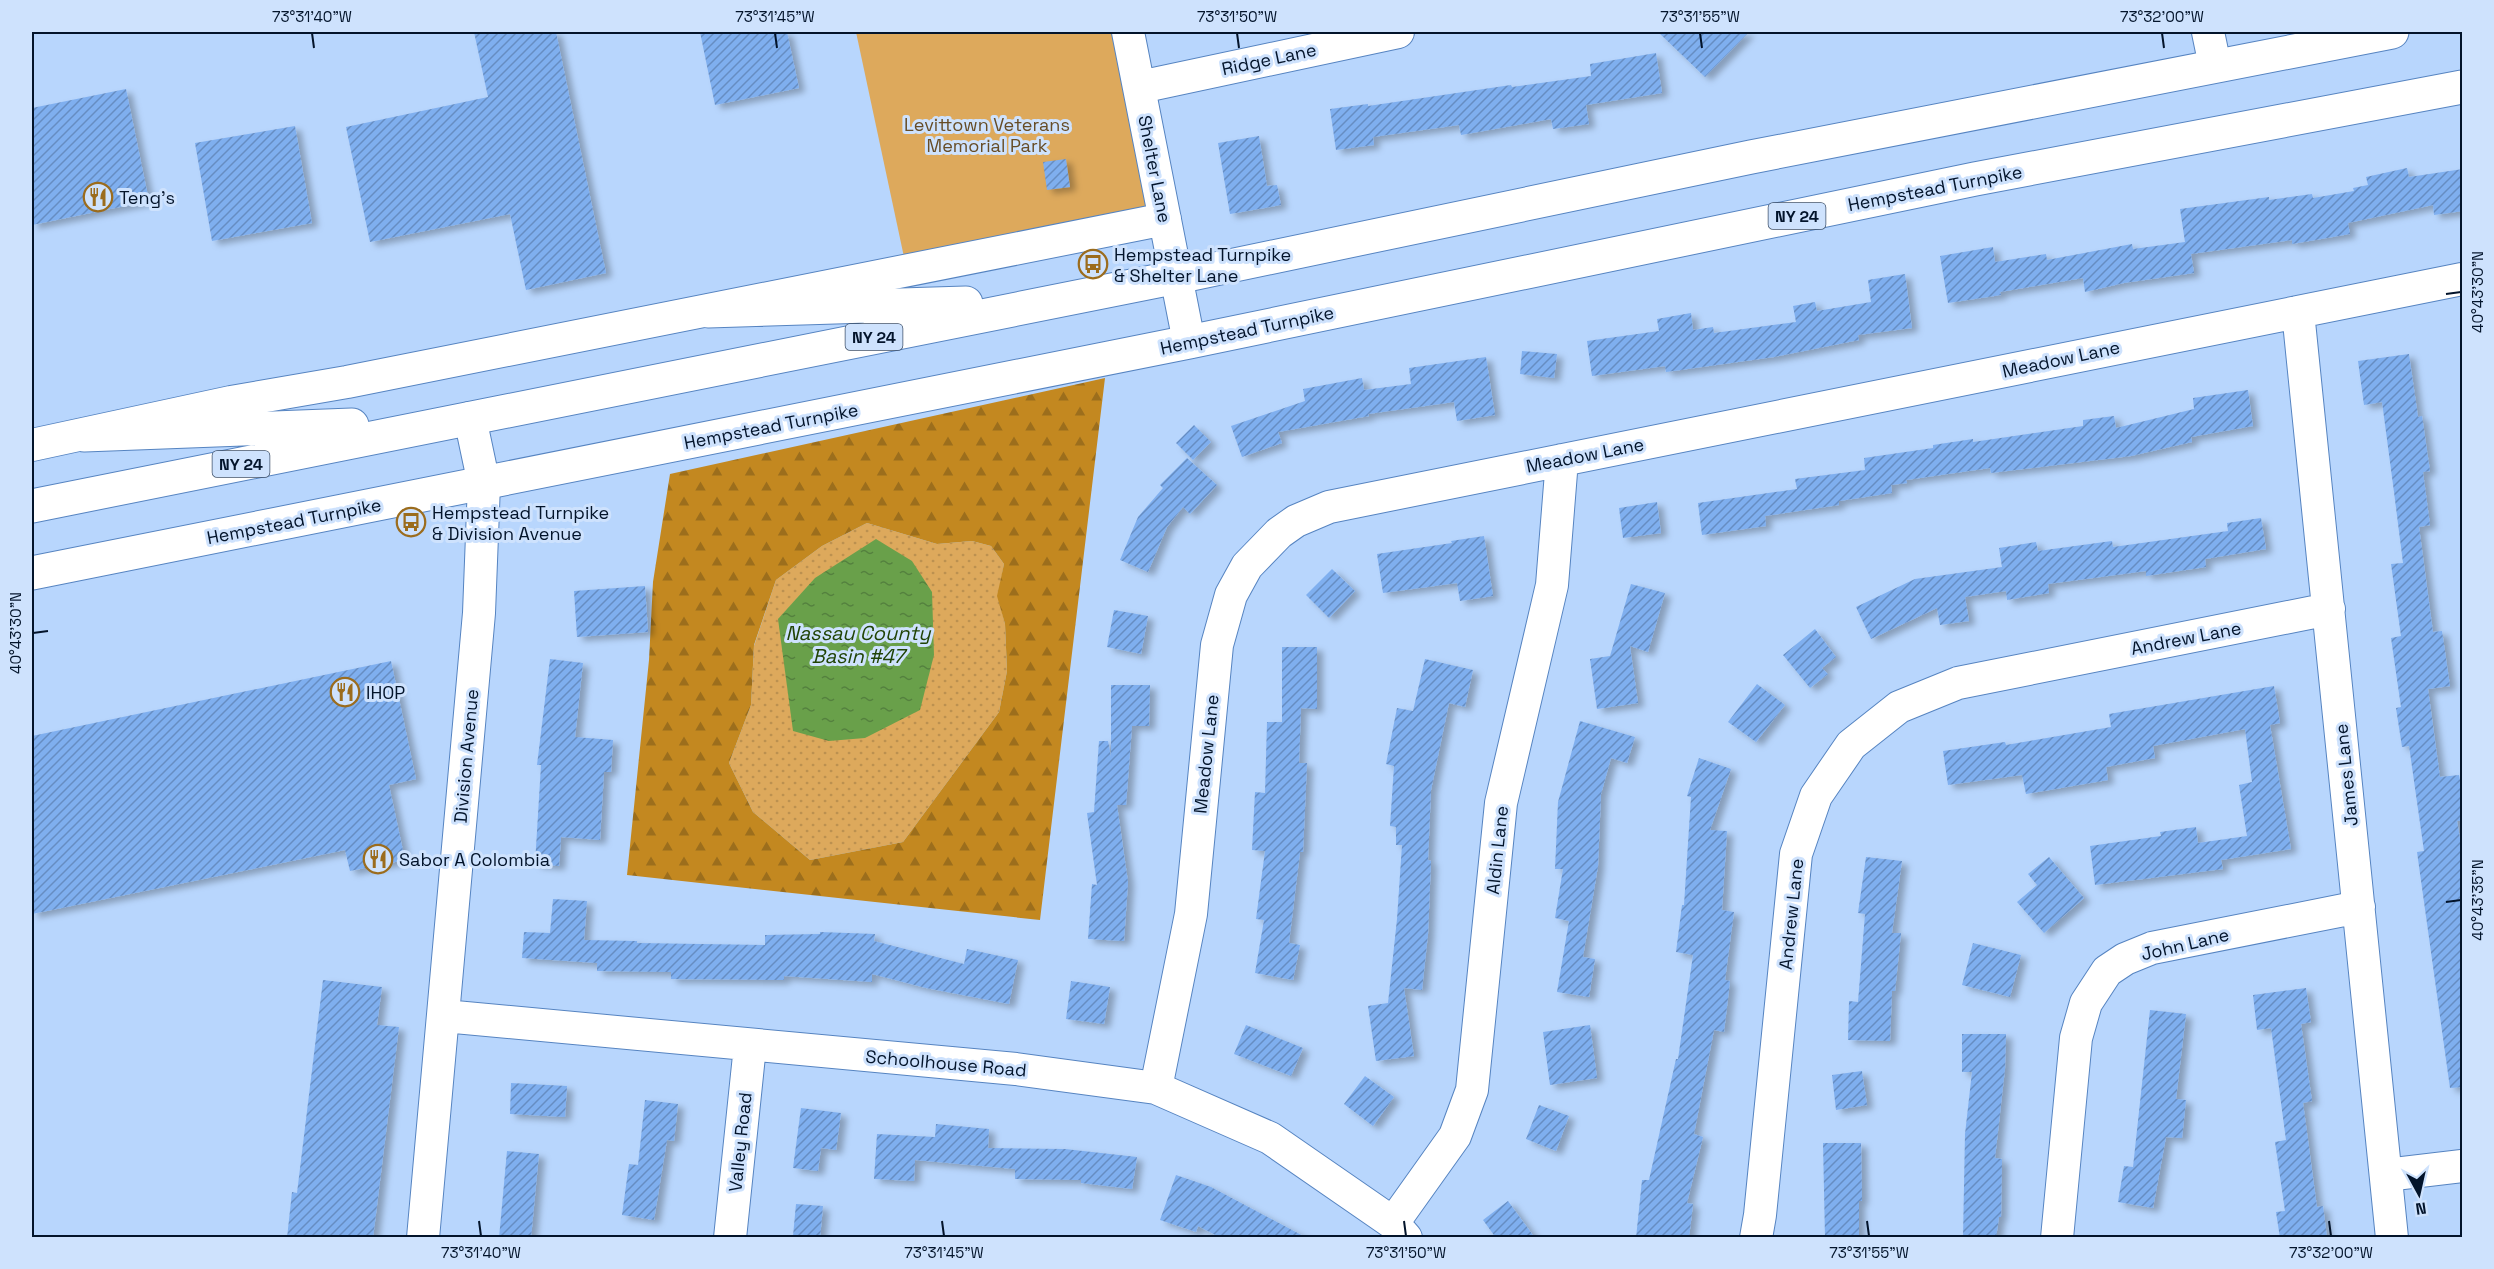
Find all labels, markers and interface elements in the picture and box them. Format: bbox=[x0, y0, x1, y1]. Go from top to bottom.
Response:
text: 73°31'40"W bbox=[272, 7, 352, 26]
text: 73°31'45"W bbox=[735, 7, 815, 26]
text: 73°31'50"W bbox=[1197, 7, 1277, 26]
text: 73°31'55"W bbox=[1660, 7, 1740, 26]
text: 73°32'00"W bbox=[2120, 7, 2204, 26]
street label: Ridge Lane bbox=[1220, 38, 1318, 80]
park label: Levittown Veterans Memorial Park bbox=[904, 113, 1070, 157]
street label: Shelter Lane bbox=[1133, 113, 1177, 225]
street label: Hempstead Turnpike bbox=[1846, 160, 2024, 216]
restaurant icon: Teng’s bbox=[82, 181, 114, 213]
place label: Teng’s bbox=[119, 186, 175, 209]
road number: NY 24 bbox=[1768, 203, 1826, 229]
place label: Hempstead Turnpike & Shelter Lane bbox=[1114, 243, 1291, 287]
bus stop icon: Hempstead Turnpike & Shelter Lane bbox=[1077, 248, 1109, 280]
text: 40°43'30"N bbox=[2468, 251, 2487, 333]
street label: Hempstead Turnpike bbox=[1158, 300, 1336, 360]
road number: NY 24 bbox=[846, 324, 902, 350]
street label: Meadow Lane bbox=[2000, 335, 2122, 383]
street label: Hempstead Turnpike bbox=[682, 398, 860, 454]
street label: Meadow Lane bbox=[1524, 432, 1646, 478]
road number: NY 24 bbox=[212, 451, 270, 477]
street label: Hempstead Turnpike bbox=[205, 493, 383, 549]
place label: Hempstead Turnpike & Division Avenue bbox=[432, 501, 609, 545]
bus stop icon: Hempstead Turnpike & Division Avenue bbox=[395, 506, 427, 538]
text: 40°43'30"N bbox=[6, 592, 25, 674]
street label: Andrew Lane bbox=[2129, 616, 2243, 660]
water label: Nassau County Basin #47 bbox=[785, 620, 932, 669]
restaurant icon: IHOP bbox=[329, 676, 361, 708]
place label: IHOP bbox=[366, 681, 405, 704]
street label: Division Avenue bbox=[449, 688, 483, 824]
street label: Meadow Lane bbox=[1188, 693, 1224, 815]
street label: James Lane bbox=[2329, 723, 2363, 827]
street label: Aldin Lane bbox=[1481, 804, 1513, 896]
restaurant icon: Sabor A Colombia bbox=[362, 843, 394, 875]
place label: Sabor A Colombia bbox=[399, 848, 550, 871]
street label: Andrew Lane bbox=[1774, 857, 1808, 971]
text: 40°43'35"N bbox=[2468, 859, 2487, 941]
street label: John Lane bbox=[2139, 923, 2231, 965]
street label: Schoolhouse Road bbox=[864, 1045, 1028, 1081]
street label: Valley Road bbox=[723, 1091, 757, 1193]
north arrow bbox=[2389, 1164, 2449, 1224]
text: N bbox=[2414, 1197, 2428, 1220]
text: 73°31'40"W bbox=[441, 1243, 521, 1262]
text: 73°31'45"W bbox=[904, 1243, 984, 1262]
text: 73°31'50"W bbox=[1366, 1243, 1446, 1262]
text: 73°31'55"W bbox=[1829, 1243, 1909, 1262]
text: 73°32'00"W bbox=[2289, 1243, 2373, 1262]

